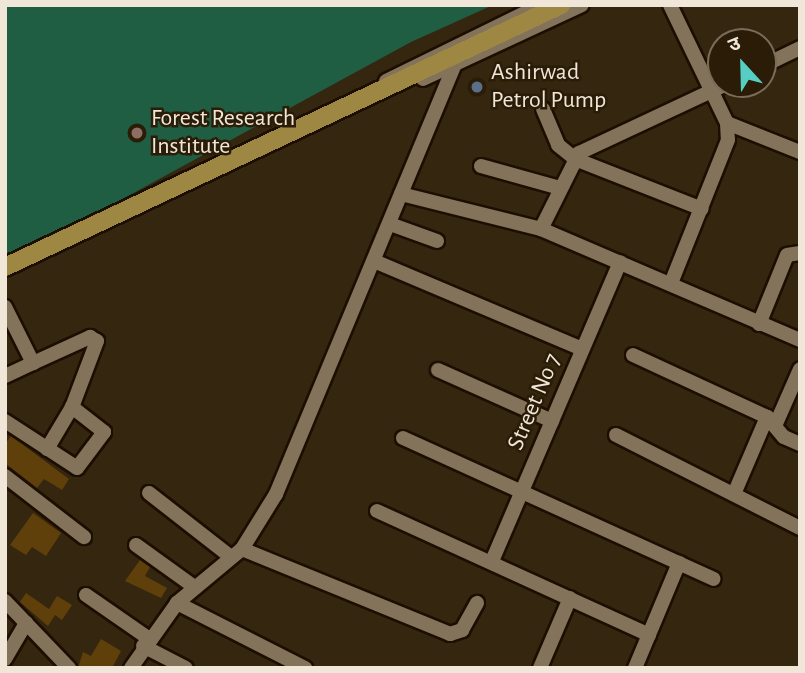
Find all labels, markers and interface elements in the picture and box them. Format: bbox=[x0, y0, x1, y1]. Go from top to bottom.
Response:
north arrow bbox=[707, 28, 777, 98]
text: उ bbox=[726, 34, 743, 56]
place label: Ashirwad Petrol Pump bbox=[491, 59, 606, 115]
marker: Ashirwad Petrol Pump bbox=[469, 79, 485, 95]
place label: Forest Research Institute bbox=[151, 105, 295, 161]
marker: Forest Research Institute bbox=[129, 125, 145, 141]
street label: Street No 7 bbox=[502, 349, 568, 455]

